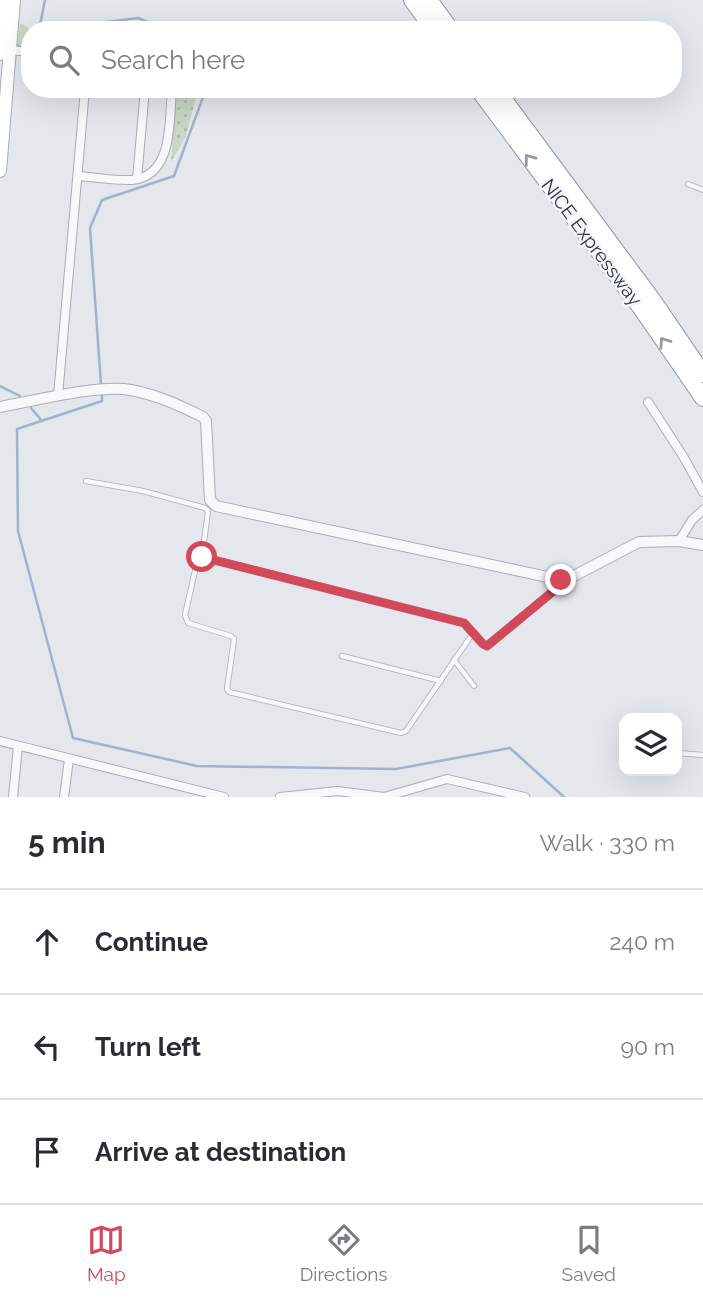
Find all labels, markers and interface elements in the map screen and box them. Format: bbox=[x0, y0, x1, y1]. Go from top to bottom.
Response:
search box bbox=[21, 21, 682, 98]
icon: search bbox=[45, 41, 83, 79]
text: Search here bbox=[101, 45, 245, 75]
one-way arrow bbox=[525, 154, 538, 166]
street label: NICE Expressway bbox=[537, 174, 647, 310]
one-way arrow bbox=[659, 336, 672, 349]
route start bbox=[186, 541, 217, 572]
route end bbox=[545, 564, 576, 595]
map controls bbox=[619, 713, 682, 776]
button: layers bbox=[619, 713, 682, 776]
text: 5 min bbox=[28, 825, 106, 860]
text: Walk · 330 m bbox=[539, 829, 675, 856]
icon: ahead bbox=[28, 923, 66, 961]
text: Continue bbox=[95, 927, 208, 957]
text: 240 m bbox=[609, 928, 675, 955]
icon: left bbox=[28, 1028, 66, 1066]
text: Turn left bbox=[95, 1032, 201, 1062]
text: 90 m bbox=[620, 1033, 675, 1060]
icon: arrive bbox=[28, 1133, 66, 1171]
text: Arrive at destination bbox=[95, 1137, 346, 1167]
tab: Map bbox=[87, 1221, 126, 1285]
tab: Directions bbox=[300, 1221, 388, 1285]
tab: Saved bbox=[562, 1221, 616, 1285]

